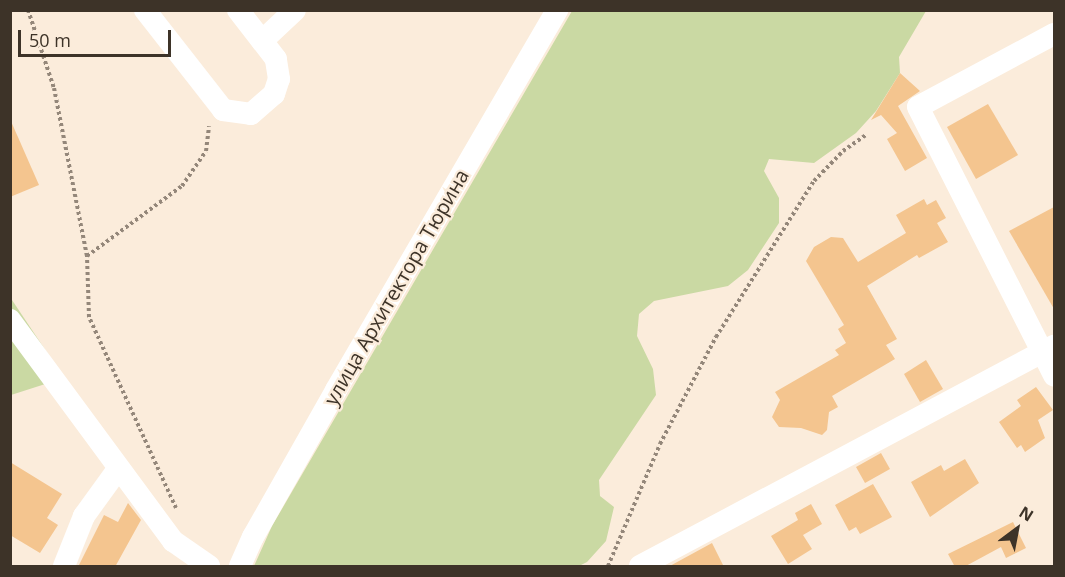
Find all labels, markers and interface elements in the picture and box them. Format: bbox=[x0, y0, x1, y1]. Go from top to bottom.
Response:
scale bar bbox=[21, 18, 174, 56]
text: 50 m bbox=[29, 28, 71, 52]
street label: улица Архитектора Тюрина bbox=[319, 165, 473, 409]
north arrow bbox=[987, 499, 1047, 559]
text: N bbox=[1015, 501, 1038, 527]

